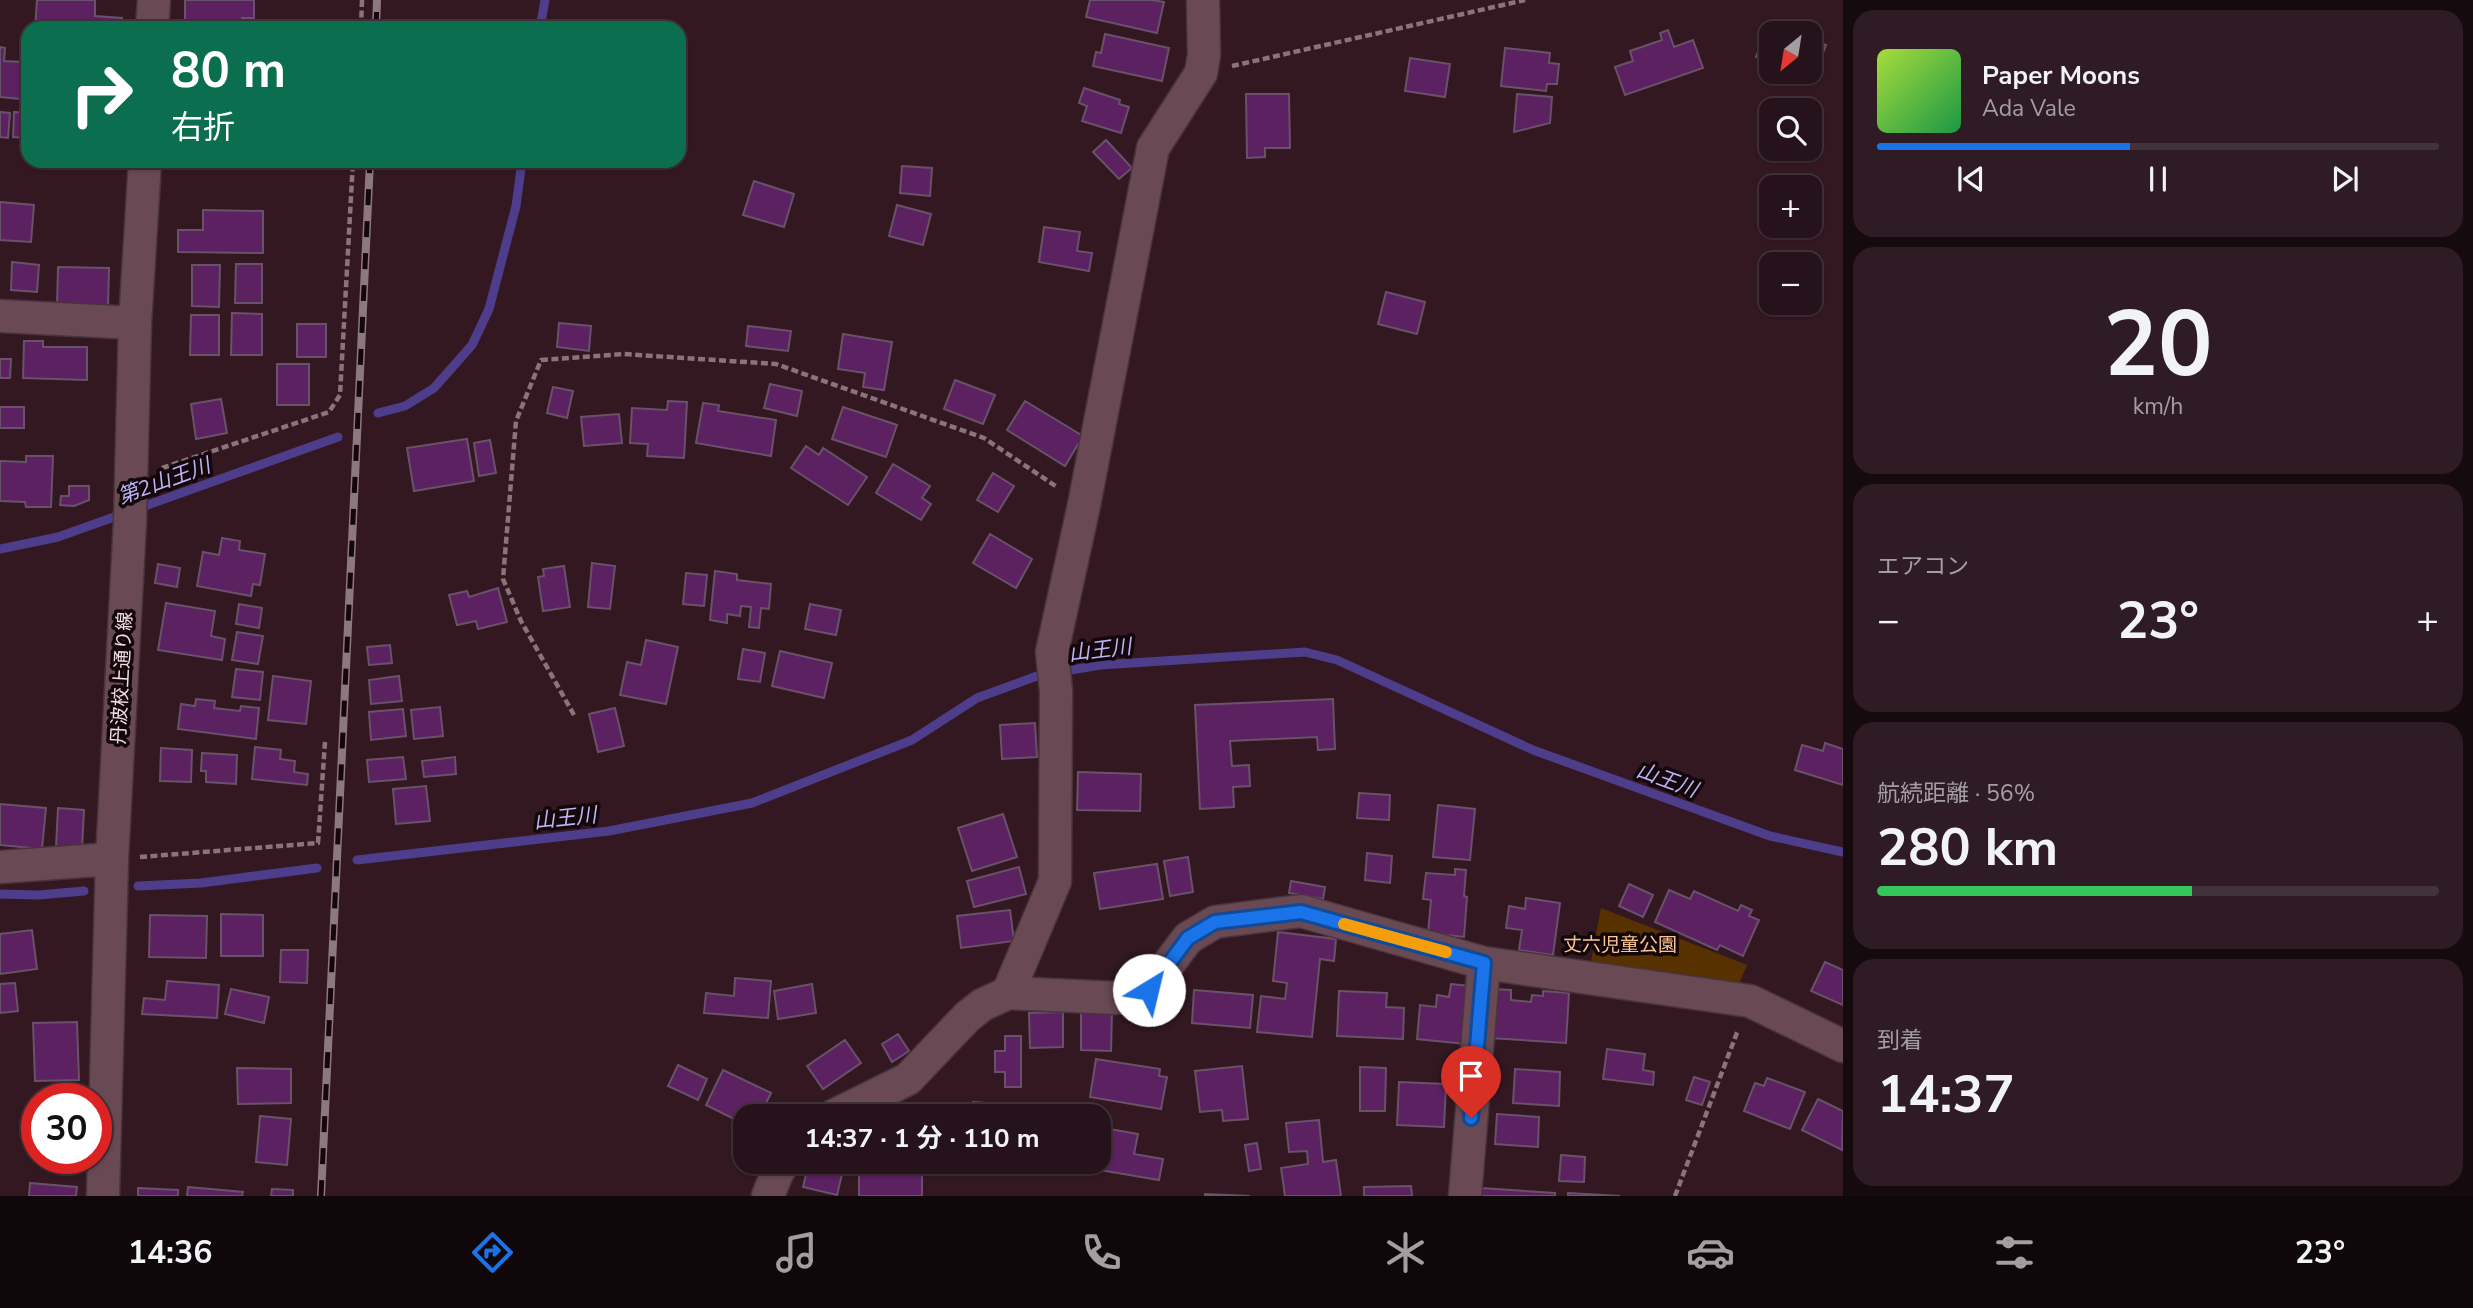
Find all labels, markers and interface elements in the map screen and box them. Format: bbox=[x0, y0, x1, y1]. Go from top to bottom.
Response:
north arrow bbox=[1759, 21, 1822, 84]
map controls bbox=[1759, 21, 1822, 315]
text: 80 m bbox=[171, 37, 286, 104]
icon: right bbox=[56, 49, 147, 140]
text: Paper Moons bbox=[1982, 58, 2140, 93]
text: Ada Vale bbox=[1982, 93, 2076, 124]
button: search bbox=[1759, 98, 1822, 161]
text: 右折 bbox=[171, 106, 235, 149]
icon: previous bbox=[1952, 160, 1990, 198]
icon: pause bbox=[2139, 160, 2177, 198]
icon: next bbox=[2326, 160, 2364, 198]
button: + bbox=[1759, 175, 1822, 238]
button: − bbox=[1759, 252, 1822, 315]
text: 20 bbox=[2103, 283, 2213, 407]
text: km/h bbox=[2133, 391, 2183, 422]
water label: 第2山王川 bbox=[114, 451, 216, 511]
text: エアコン bbox=[1877, 551, 1969, 582]
text: 23° bbox=[2117, 585, 2199, 656]
text: − bbox=[1877, 595, 1900, 646]
text: + bbox=[2416, 595, 2439, 646]
street label: 丹波校上通り線 bbox=[106, 611, 138, 745]
water label: 山王川 bbox=[1067, 632, 1135, 668]
water label: 山王川 bbox=[1633, 756, 1703, 805]
text: 航続距離 · 56% bbox=[1877, 778, 2035, 809]
water label: 山王川 bbox=[532, 801, 600, 835]
text: 280 km bbox=[1877, 812, 2058, 883]
park label: 丈六児童公園 bbox=[1563, 932, 1677, 958]
position arrow bbox=[1112, 953, 1186, 1027]
text: 到着 bbox=[1877, 1025, 1923, 1056]
pin bbox=[1441, 1046, 1501, 1118]
icon: arrive bbox=[1452, 1057, 1490, 1095]
text: 14:37 bbox=[1877, 1059, 2015, 1130]
speed limit sign: 30 bbox=[21, 1083, 112, 1174]
text: 14:37 · 1 分 · 110 m bbox=[804, 1121, 1040, 1156]
icon: directions bbox=[468, 1228, 517, 1277]
icon: music bbox=[772, 1228, 821, 1277]
icon: phone bbox=[1077, 1228, 1126, 1277]
icon: climate bbox=[1381, 1228, 1430, 1277]
icon: car bbox=[1686, 1228, 1735, 1277]
icon: filters bbox=[1990, 1228, 2039, 1277]
text: 14:36 bbox=[128, 1231, 212, 1274]
text: 23° bbox=[2295, 1231, 2345, 1274]

